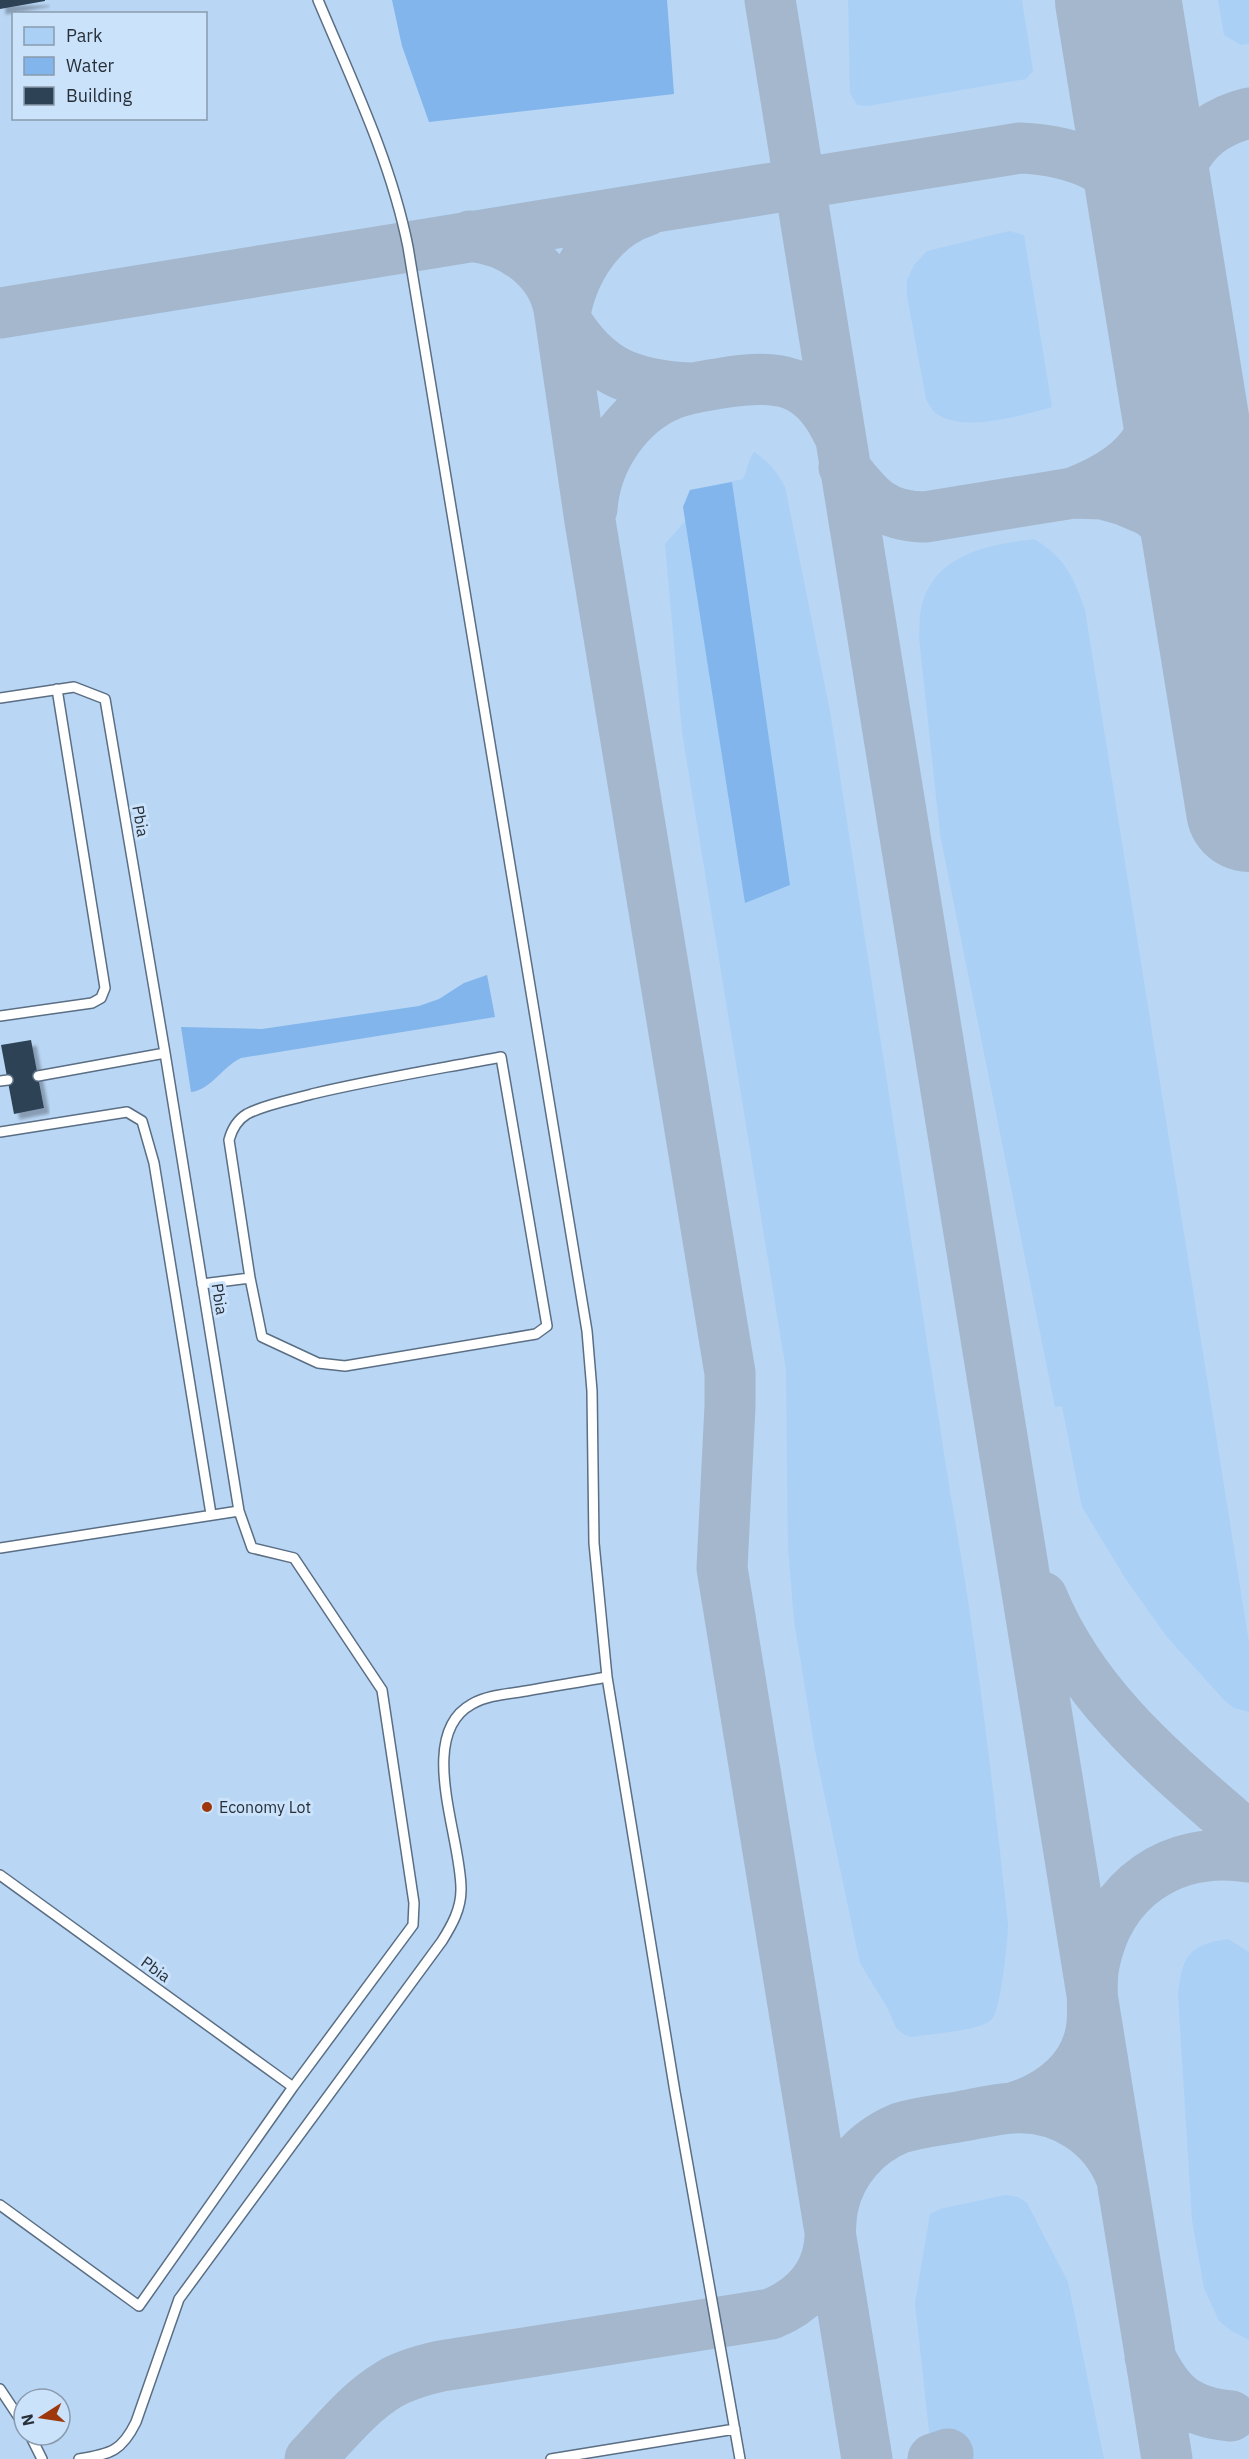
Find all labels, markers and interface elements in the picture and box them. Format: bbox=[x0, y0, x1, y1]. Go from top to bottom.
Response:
legend bbox=[12, 12, 207, 120]
text: Park bbox=[66, 24, 103, 47]
text: Water bbox=[66, 54, 115, 77]
text: Building bbox=[66, 84, 133, 107]
street label: Pbia bbox=[128, 804, 154, 839]
street label: Pbia bbox=[208, 1282, 232, 1317]
place label: Economy Lot bbox=[219, 1797, 311, 1817]
marker: Economy Lot bbox=[200, 1800, 214, 1814]
street label: Pbia bbox=[137, 1952, 175, 1987]
north arrow bbox=[12, 2387, 72, 2447]
text: N bbox=[16, 2412, 38, 2428]

